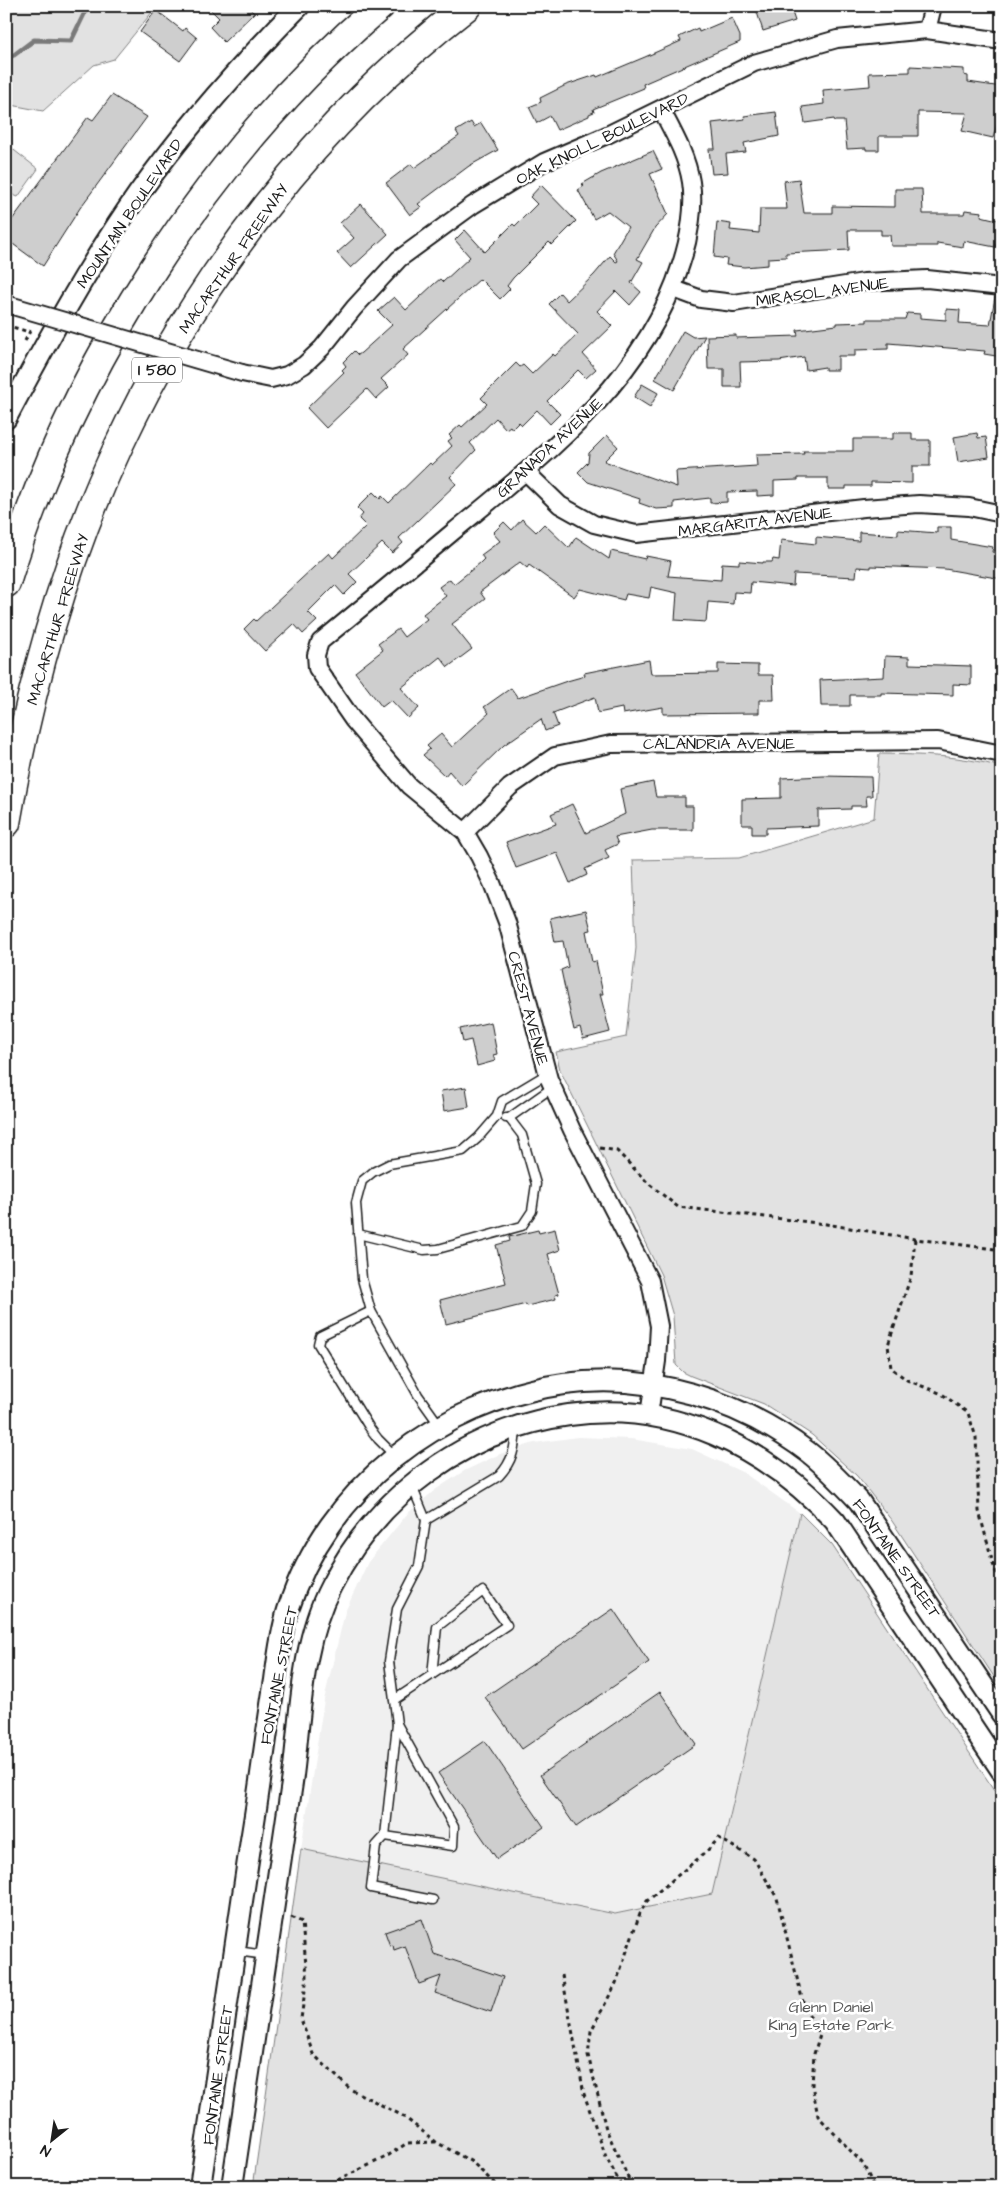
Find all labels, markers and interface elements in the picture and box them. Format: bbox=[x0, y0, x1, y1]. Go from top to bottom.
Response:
street label: OAK KNOLL BOULEVARD bbox=[512, 87, 693, 190]
street label: MOUNTAIN BOULEVARD bbox=[72, 135, 188, 293]
street label: MACARTHUR FREEWAY bbox=[174, 179, 294, 338]
street label: MIRASOL AVENUE bbox=[754, 272, 891, 312]
road number: I 580 bbox=[132, 358, 182, 382]
street label: GRANADA AVENUE bbox=[492, 392, 608, 503]
street label: MARGARITA AVENUE bbox=[677, 502, 834, 542]
street label: MACARTHUR FREEWAY bbox=[21, 530, 95, 708]
street label: CALANDRIA AVENUE bbox=[643, 733, 796, 755]
street label: CREST AVENUE bbox=[502, 949, 554, 1068]
street label: FONTAINE STREET bbox=[847, 1495, 946, 1623]
street label: FONTAINE STREET bbox=[255, 1604, 303, 1746]
park label: Glenn Daniel King Estate Park bbox=[768, 1996, 894, 2037]
street label: FONTAINE STREET bbox=[197, 2004, 239, 2146]
north arrow bbox=[28, 2116, 78, 2166]
text: N bbox=[37, 2139, 55, 2161]

